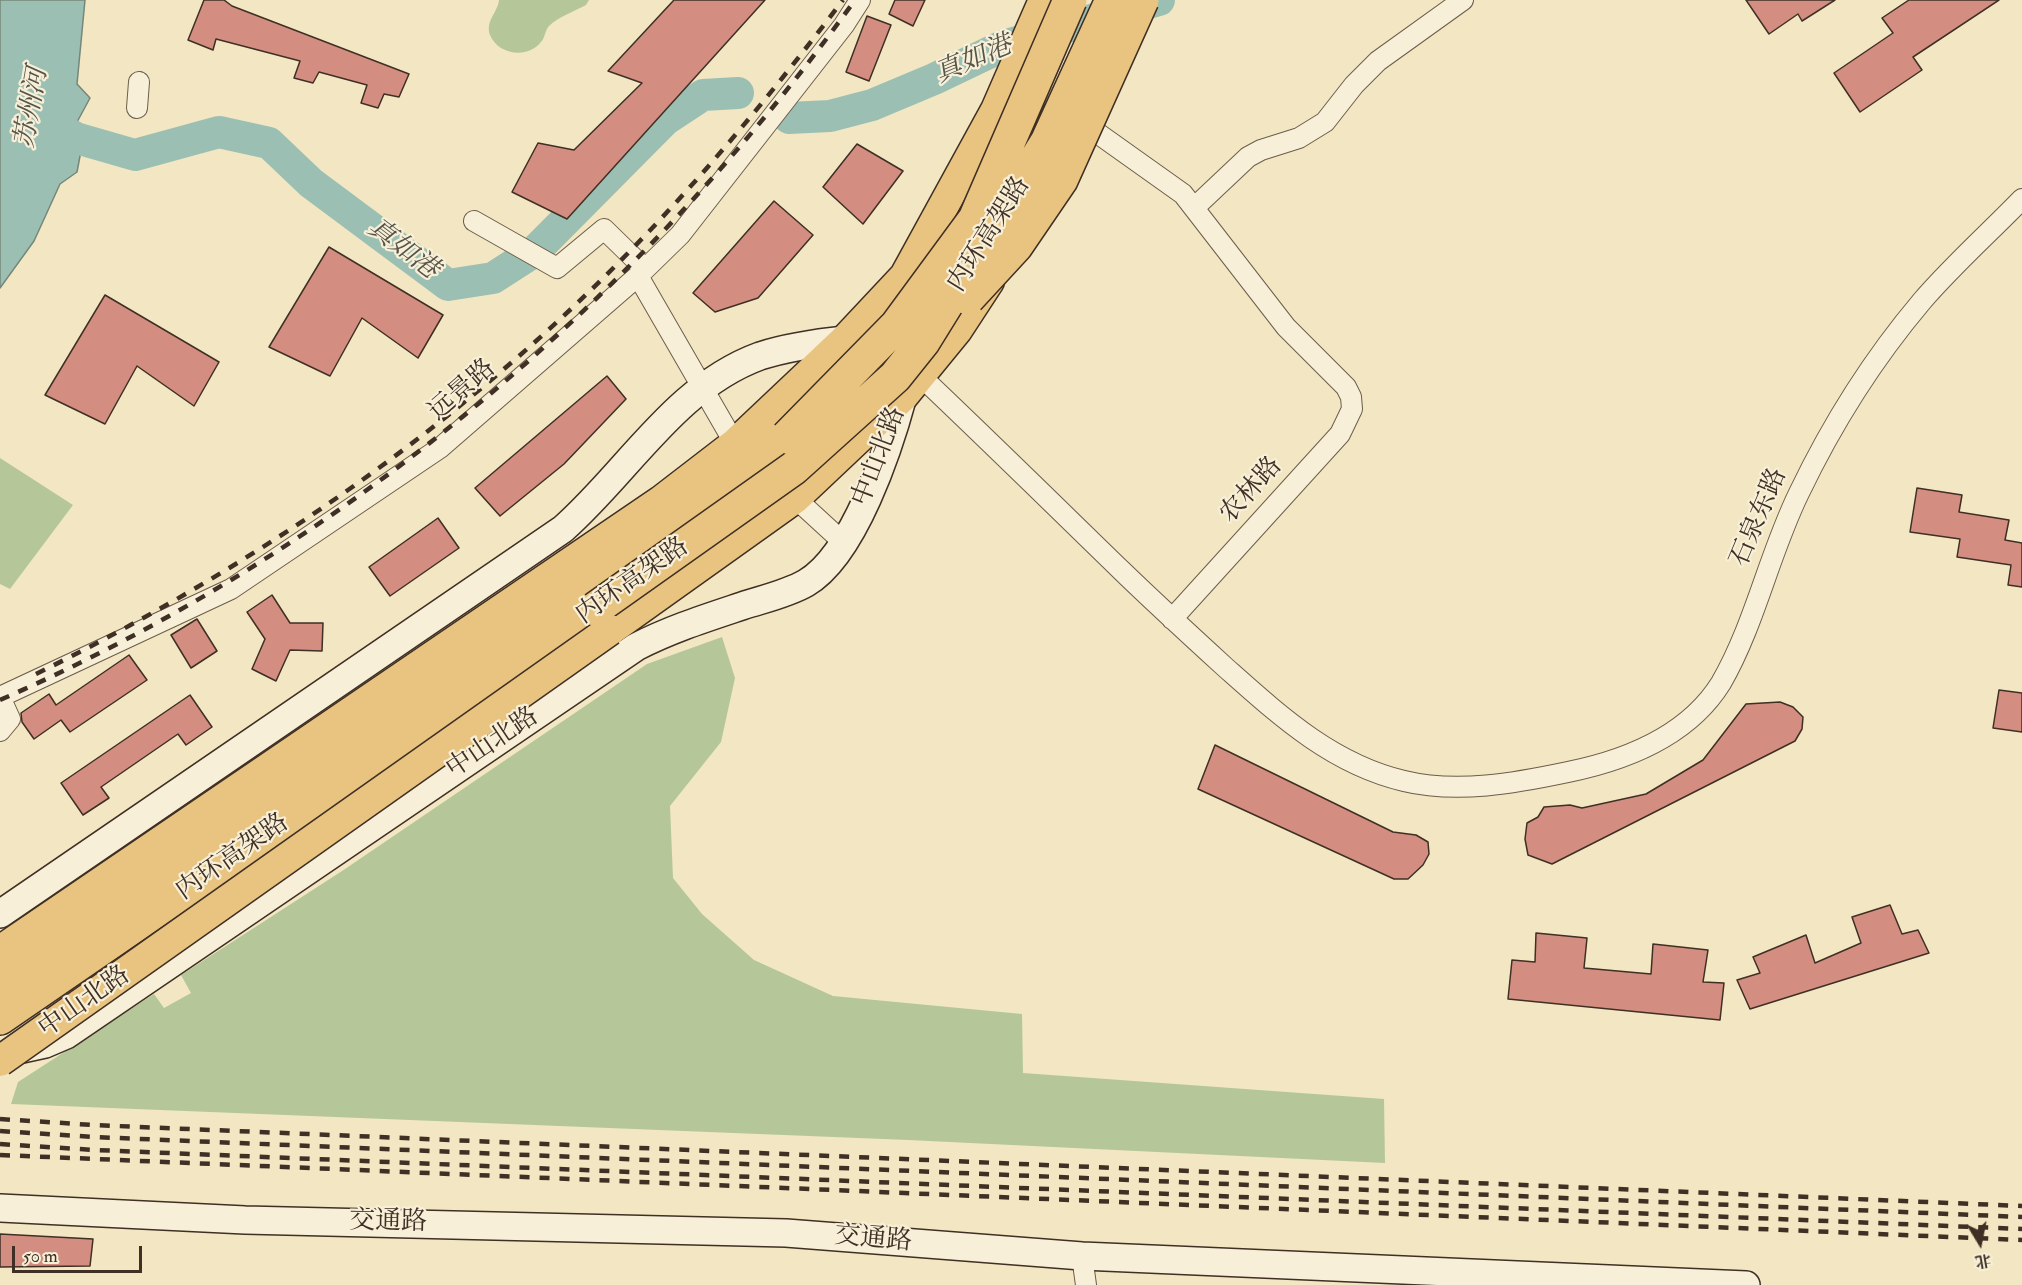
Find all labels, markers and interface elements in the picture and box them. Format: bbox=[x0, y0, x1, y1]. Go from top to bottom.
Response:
water label: 真如港 bbox=[930, 30, 1018, 92]
water label: 苏州河 bbox=[10, 65, 56, 151]
street label: 内环高架路 bbox=[942, 172, 1038, 298]
water label: 真如港 bbox=[360, 213, 444, 287]
street label: 远景路 bbox=[423, 354, 503, 428]
street label: 中山北路 bbox=[847, 403, 913, 511]
street label: 农林路 bbox=[1214, 452, 1290, 530]
street label: 石泉东路 bbox=[1725, 464, 1795, 572]
street label: 内环高架路 bbox=[571, 532, 695, 632]
street label: 中山北路 bbox=[441, 702, 545, 786]
street label: 内环高架路 bbox=[171, 808, 295, 908]
street label: 中山北路 bbox=[33, 960, 137, 1046]
street label: 交通路 bbox=[349, 1207, 427, 1239]
north arrow bbox=[1950, 1213, 2010, 1273]
street label: 交通路 bbox=[833, 1221, 913, 1259]
scale bar bbox=[15, 1234, 146, 1272]
text: 50 m bbox=[23, 1245, 58, 1268]
text: 北 bbox=[1974, 1249, 1993, 1272]

